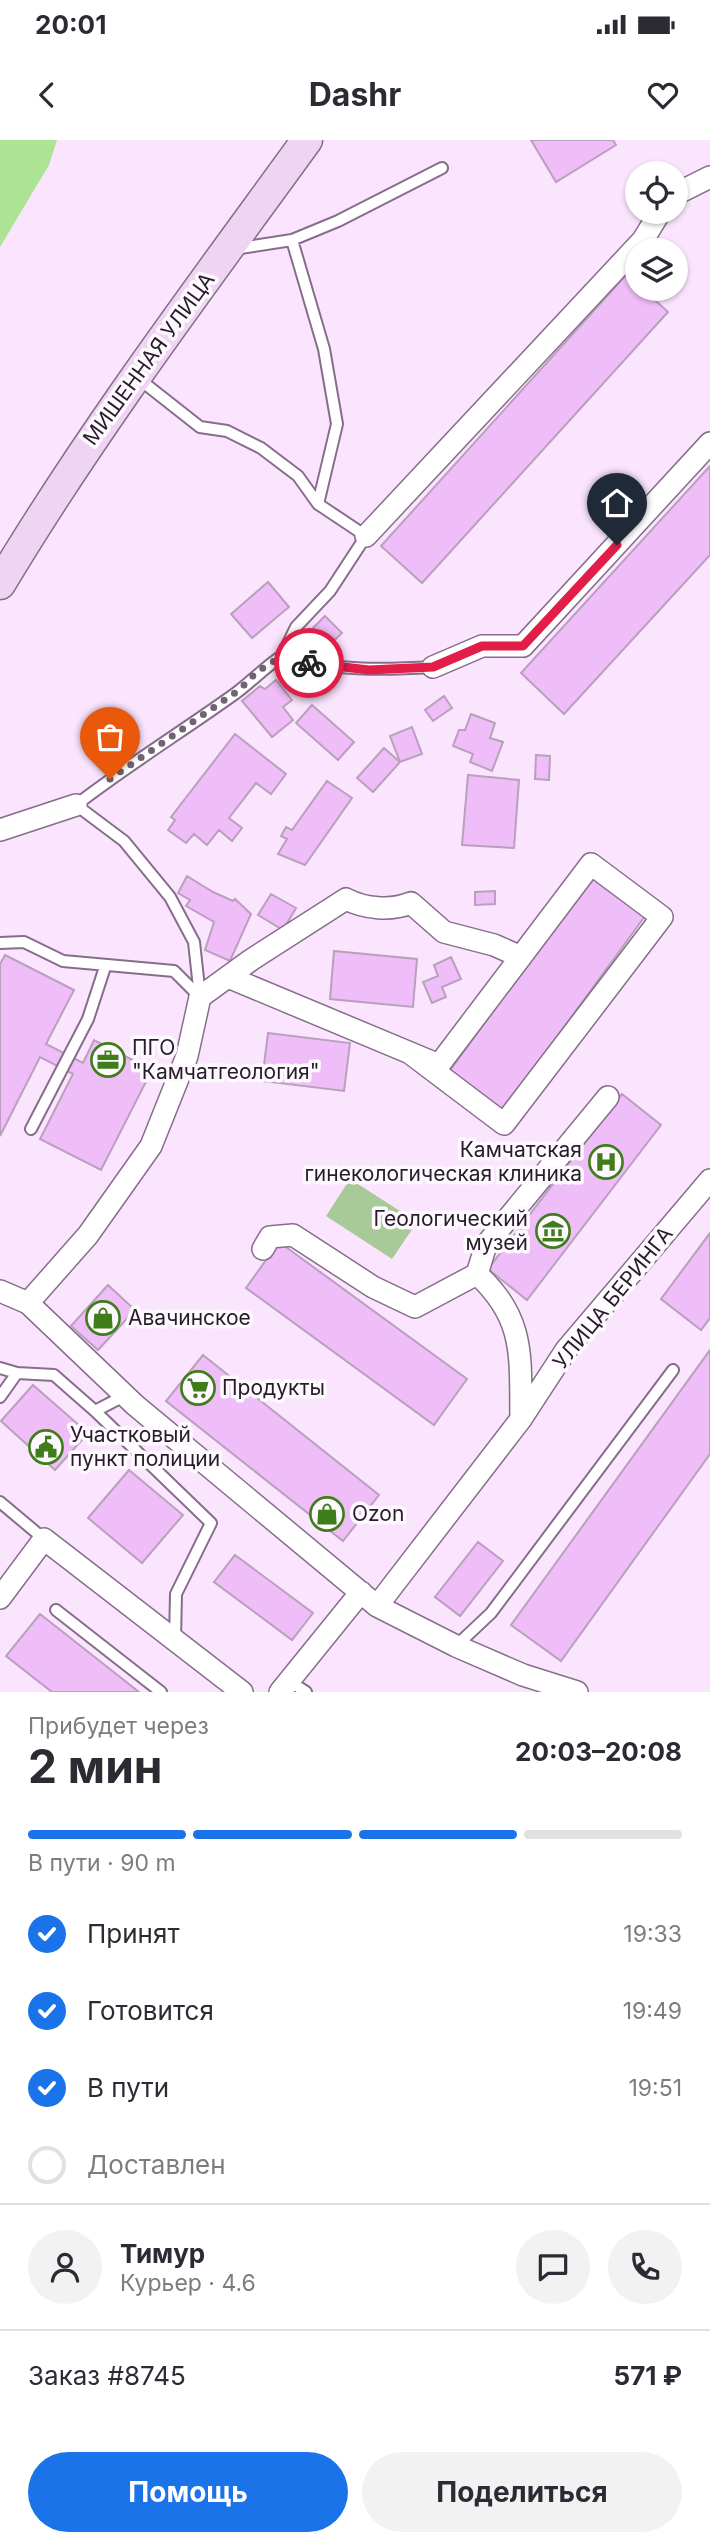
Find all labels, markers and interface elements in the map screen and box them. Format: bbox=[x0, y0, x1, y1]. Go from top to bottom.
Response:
text: 20:01 bbox=[35, 9, 106, 40]
text: Dashr bbox=[309, 75, 401, 114]
icon: back bbox=[28, 76, 66, 114]
icon: heart bbox=[644, 76, 682, 114]
map controls bbox=[625, 161, 688, 301]
button: locate bbox=[625, 161, 688, 224]
button: layers bbox=[625, 238, 688, 301]
street label: МИШЕННАЯ УЛИЦА bbox=[78, 268, 220, 450]
pin bbox=[587, 473, 647, 545]
icon: home bbox=[598, 484, 636, 522]
courier bbox=[274, 628, 344, 698]
icon: bike bbox=[290, 644, 328, 682]
pin bbox=[80, 707, 140, 779]
icon: bag bbox=[91, 718, 129, 756]
place label: ПГО "Камчатгеология" bbox=[132, 1035, 320, 1084]
office icon: ПГО "Камчатгеология" bbox=[89, 1041, 127, 1079]
place label: Камчатская гинекологическая клиника bbox=[304, 1137, 582, 1186]
hospital icon: Камчатская гинекологическая клиника bbox=[587, 1143, 625, 1181]
place label: Геологический музей bbox=[373, 1206, 528, 1255]
museum icon: Геологический музей bbox=[534, 1212, 572, 1250]
street label: УЛИЦА БЕРИНГА bbox=[547, 1221, 678, 1374]
shop icon: Авачинское bbox=[84, 1299, 122, 1337]
place label: Авачинское bbox=[128, 1305, 251, 1330]
supermarket icon: Продукты bbox=[179, 1369, 217, 1407]
place label: Продукты bbox=[222, 1375, 325, 1400]
place label: Участковый пункт полиции bbox=[70, 1422, 220, 1471]
public building icon: Участковый пункт полиции bbox=[27, 1428, 65, 1466]
shop icon: Ozon bbox=[308, 1495, 346, 1533]
place label: Ozon bbox=[352, 1501, 404, 1526]
text: Прибудет через bbox=[28, 1712, 209, 1740]
text: 20:03–20:08 bbox=[515, 1736, 682, 1767]
text: 2 мин bbox=[28, 1738, 163, 1794]
text: В пути · 90 m bbox=[28, 1849, 176, 1877]
icon: check bbox=[28, 1915, 66, 1953]
text: Принят bbox=[87, 1918, 180, 1949]
text: 19:33 bbox=[623, 1920, 682, 1948]
icon: check bbox=[28, 1992, 66, 2030]
text: Готовится bbox=[87, 1995, 214, 2026]
text: 19:49 bbox=[623, 1997, 682, 2025]
icon: check bbox=[28, 2069, 66, 2107]
text: В пути bbox=[87, 2072, 169, 2103]
text: 19:51 bbox=[628, 2074, 682, 2102]
text: Доставлен bbox=[87, 2149, 226, 2180]
button: person bbox=[28, 2230, 102, 2304]
button: chat bbox=[516, 2230, 590, 2304]
button: phone bbox=[608, 2230, 682, 2304]
text: Тимур bbox=[120, 2238, 205, 2269]
text: Курьер · 4.6 bbox=[120, 2269, 256, 2297]
text: Заказ #8745 bbox=[28, 2360, 186, 2391]
text: 571 ₽ bbox=[614, 2360, 682, 2391]
button: Помощь bbox=[28, 2452, 348, 2532]
button: Поделиться bbox=[362, 2452, 682, 2532]

